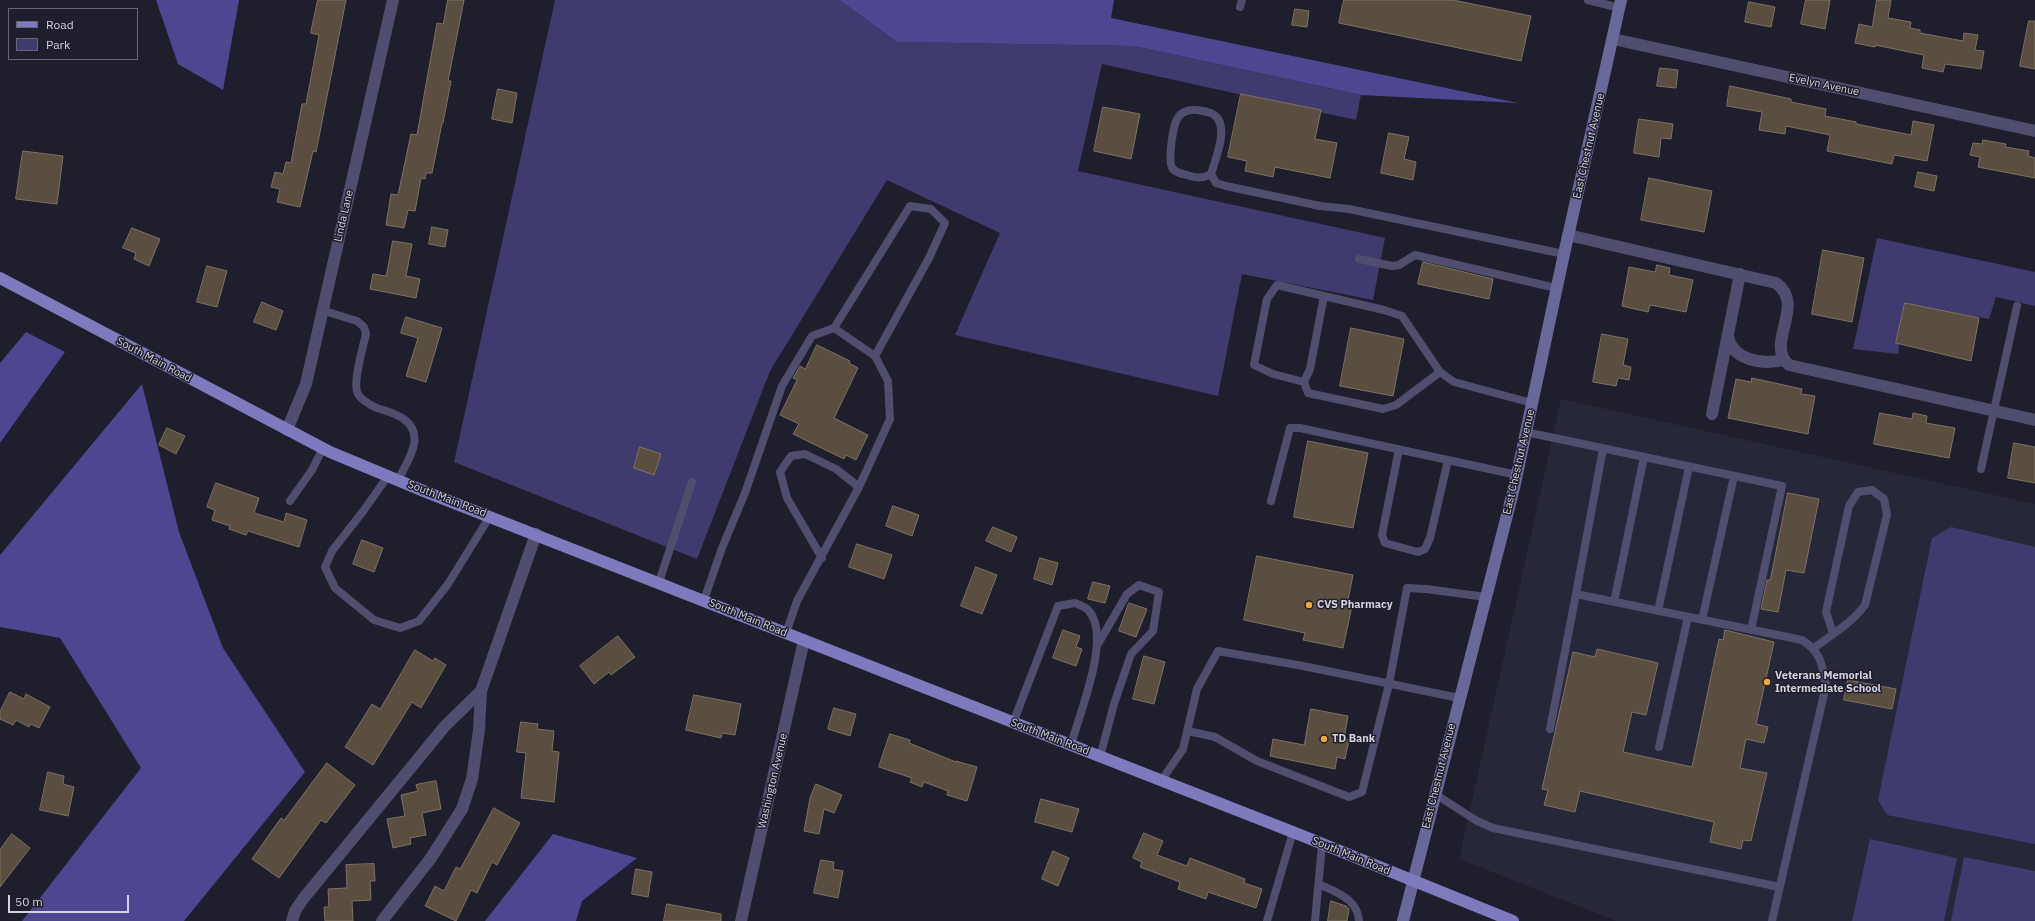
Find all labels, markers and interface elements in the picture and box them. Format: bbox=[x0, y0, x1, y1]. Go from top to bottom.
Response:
legend bbox=[8, 8, 138, 60]
text: Road bbox=[46, 17, 74, 32]
text: Park bbox=[46, 37, 70, 52]
street label: Evelyn Avenue bbox=[1788, 71, 1860, 99]
street label: East Chestnut Avenue bbox=[1570, 92, 1608, 200]
street label: Linda Lane bbox=[332, 189, 356, 243]
street label: South Main Road bbox=[114, 335, 194, 385]
street label: East Chestnut Avenue bbox=[1500, 408, 1538, 516]
street label: South Main Road bbox=[406, 478, 488, 520]
street label: South Main Road bbox=[707, 596, 789, 640]
place label: CVS Pharmacy bbox=[1317, 598, 1393, 612]
marker: CVS Pharmacy bbox=[1304, 600, 1314, 610]
place label: Veterans Memorial Intermediate School bbox=[1775, 669, 1881, 695]
marker: Veterans Memorial Intermediate School bbox=[1762, 677, 1772, 687]
street label: South Main Road bbox=[1009, 716, 1091, 758]
street label: East Chestnut Avenue bbox=[1420, 722, 1458, 830]
street label: Washington Avenue bbox=[756, 732, 790, 830]
place label: TD Bank bbox=[1332, 732, 1375, 746]
marker: TD Bank bbox=[1319, 734, 1329, 744]
street label: South Main Road bbox=[1310, 834, 1392, 878]
scale bar bbox=[10, 887, 131, 913]
text: 50 m bbox=[15, 894, 43, 909]

